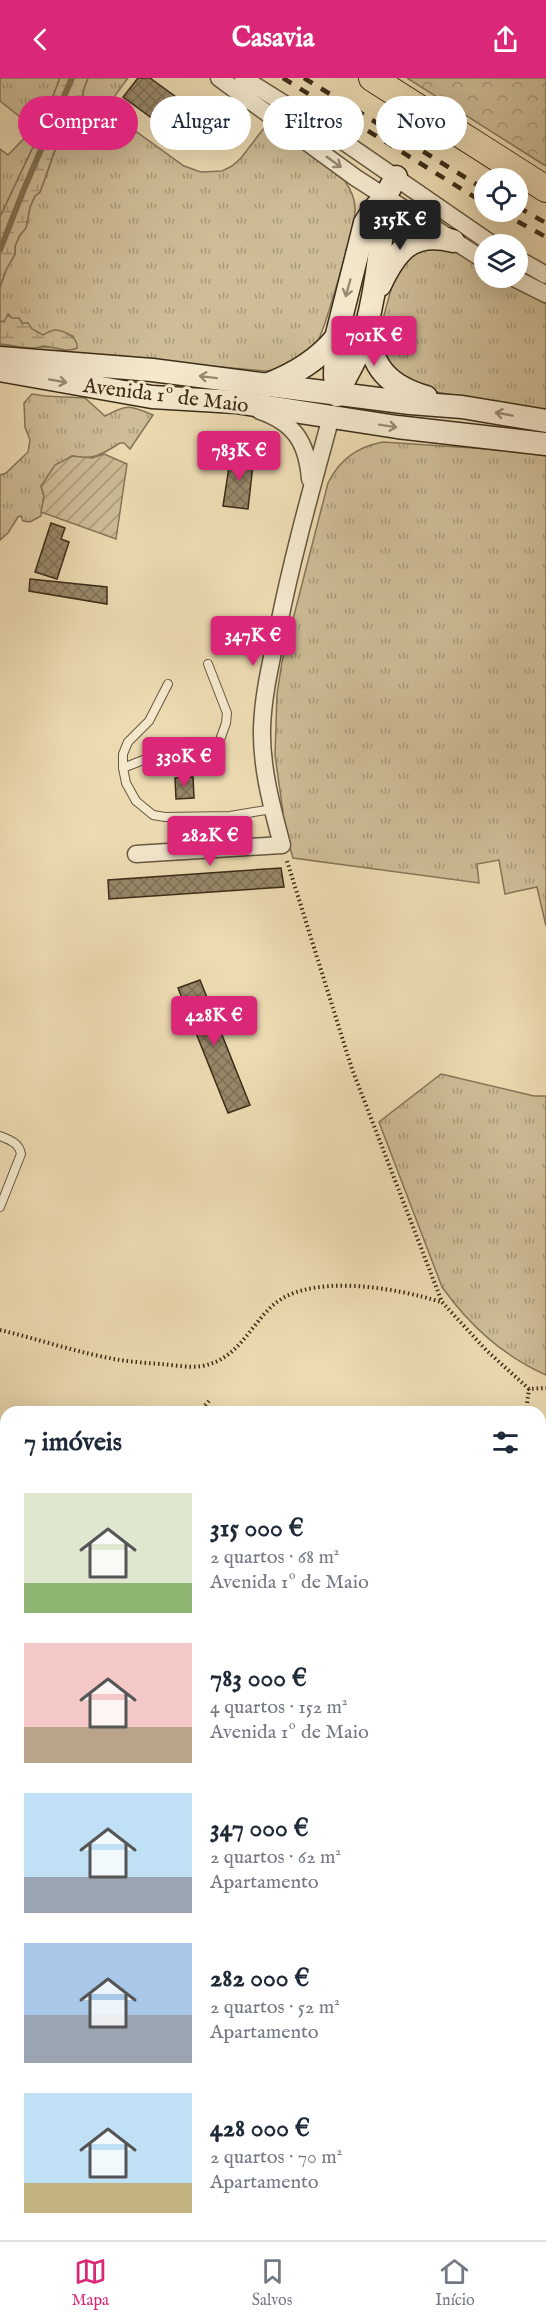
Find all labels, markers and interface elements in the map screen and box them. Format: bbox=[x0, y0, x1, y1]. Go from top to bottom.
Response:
text: Casavia bbox=[232, 22, 314, 56]
icon: back bbox=[24, 23, 57, 56]
icon: share bbox=[489, 23, 522, 56]
chip: Comprar bbox=[18, 96, 138, 150]
chip: Alugar bbox=[150, 96, 251, 150]
chip: Filtros bbox=[263, 96, 364, 150]
chip: Novo bbox=[376, 96, 467, 150]
one-way arrow bbox=[325, 156, 341, 169]
map controls bbox=[474, 168, 528, 288]
button: locate bbox=[474, 168, 528, 222]
pin: 315K € bbox=[351, 200, 449, 251]
text: 315K € bbox=[374, 207, 426, 232]
button: layers bbox=[474, 234, 528, 288]
one-way arrow bbox=[342, 278, 353, 297]
pin: 701K € bbox=[325, 316, 423, 367]
text: 701K € bbox=[345, 323, 403, 348]
one-way arrow bbox=[198, 372, 218, 383]
street label: Avenida 1º de Maio bbox=[80, 373, 250, 420]
one-way arrow bbox=[47, 376, 67, 387]
one-way arrow bbox=[495, 408, 515, 419]
one-way arrow bbox=[378, 421, 398, 432]
pin: 783K € bbox=[190, 431, 288, 482]
text: 783K € bbox=[211, 438, 267, 463]
pin: 347K € bbox=[204, 616, 302, 667]
text: 347K € bbox=[225, 623, 281, 648]
pin: 330K € bbox=[135, 737, 233, 788]
text: 330K € bbox=[156, 744, 212, 769]
pin: 282K € bbox=[161, 816, 259, 867]
text: 282K € bbox=[181, 823, 239, 848]
pin: 428K € bbox=[165, 996, 263, 1047]
text: 428K € bbox=[185, 1003, 243, 1028]
text: 7 imóveis bbox=[24, 1426, 122, 1459]
icon: filters bbox=[489, 1426, 522, 1459]
text: 315 000 € bbox=[210, 1512, 304, 1545]
icon: home bbox=[72, 1517, 144, 1589]
text: 2 quartos · 68 m² bbox=[210, 1545, 339, 1570]
text: Avenida 1º de Maio bbox=[210, 1570, 369, 1595]
text: 783 000 € bbox=[210, 1662, 307, 1695]
icon: home bbox=[72, 1667, 144, 1739]
text: 4 quartos · 152 m² bbox=[210, 1695, 348, 1720]
text: Avenida 1º de Maio bbox=[210, 1720, 369, 1745]
text: 347 000 € bbox=[210, 1812, 309, 1845]
icon: home bbox=[72, 1817, 144, 1889]
text: 2 quartos · 62 m² bbox=[210, 1845, 341, 1870]
text: Apartamento bbox=[210, 1870, 319, 1895]
text: 282 000 € bbox=[210, 1962, 310, 1995]
icon: home bbox=[72, 1967, 144, 2039]
text: 2 quartos · 52 m² bbox=[210, 1995, 340, 2020]
text: Apartamento bbox=[210, 2020, 319, 2045]
text: 428 000 € bbox=[210, 2112, 310, 2145]
icon: home bbox=[72, 2117, 144, 2189]
text: 2 quartos · 70 m² bbox=[210, 2145, 342, 2170]
text: Apartamento bbox=[210, 2170, 319, 2195]
tab: Mapa bbox=[71, 2255, 109, 2311]
tab: Salvos bbox=[252, 2255, 292, 2311]
tab: Início bbox=[435, 2255, 475, 2311]

